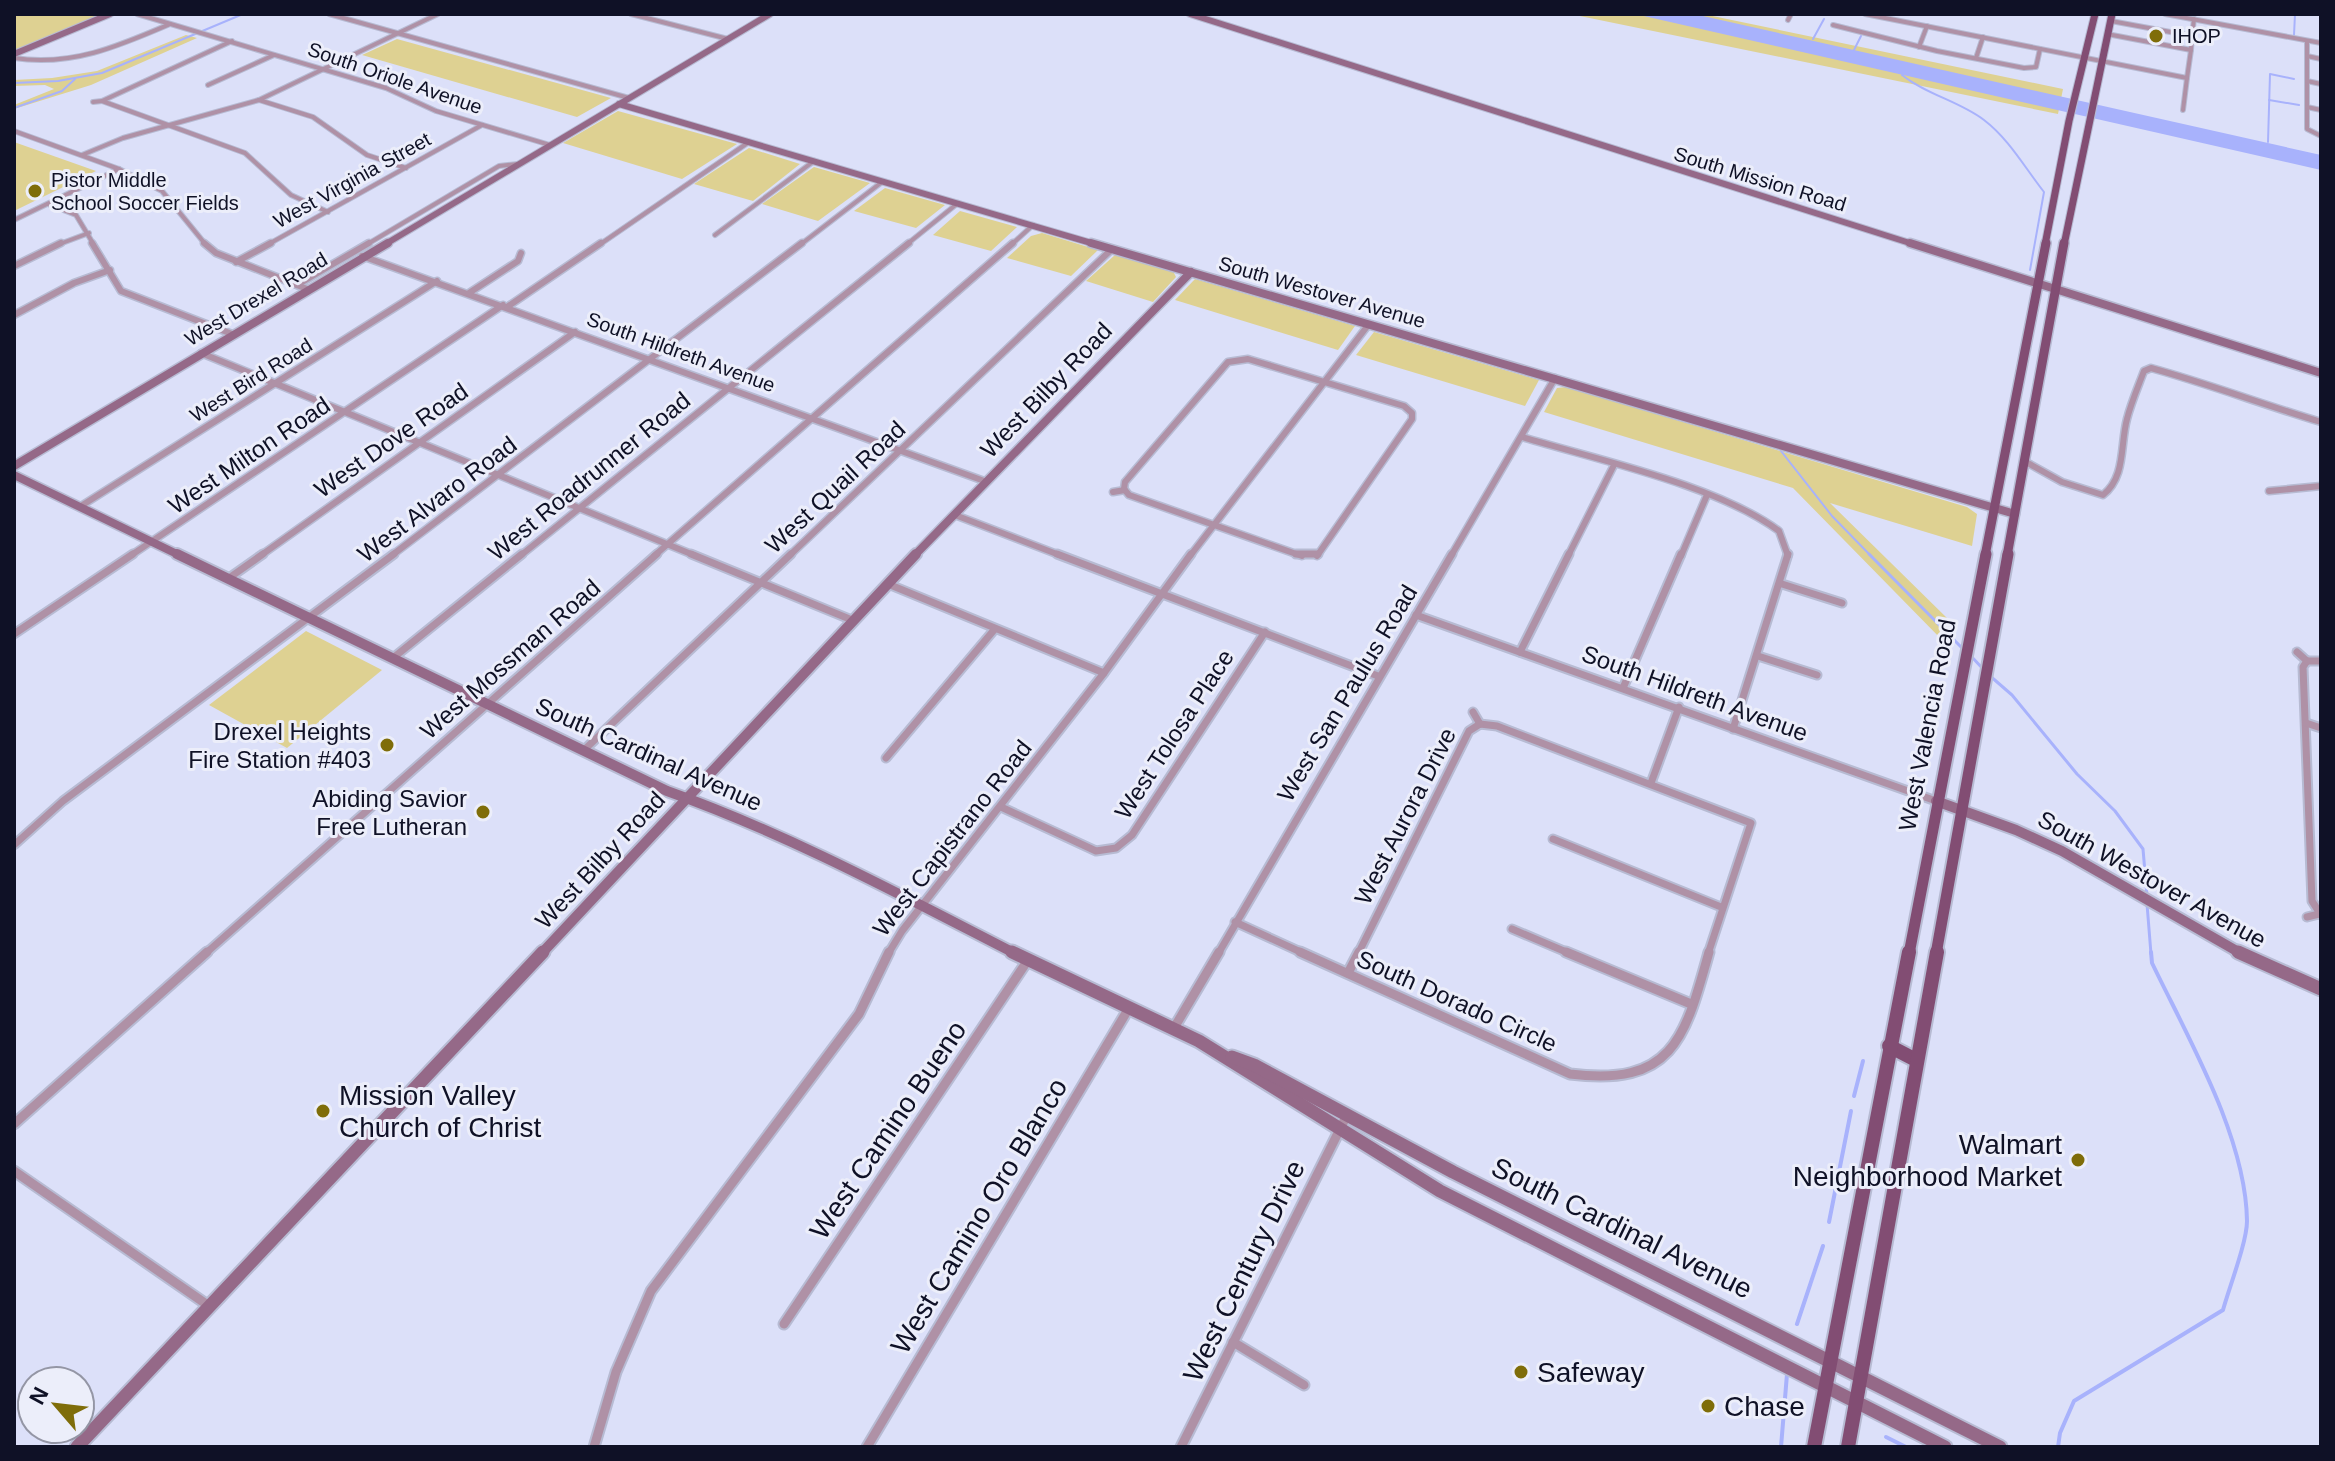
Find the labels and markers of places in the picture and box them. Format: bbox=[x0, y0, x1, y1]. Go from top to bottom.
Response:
place label: IHOP bbox=[2172, 25, 2221, 47]
marker: IHOP bbox=[2147, 27, 2165, 45]
place label: Pistor Middle School Soccer Fields bbox=[51, 169, 239, 214]
marker: Pistor Middle School Soccer Fields bbox=[26, 182, 44, 200]
place label: Drexel Heights Fire Station #403 bbox=[188, 718, 371, 773]
marker: Drexel Heights Fire Station #403 bbox=[378, 736, 396, 754]
place label: Abiding Savior Free Lutheran bbox=[312, 785, 467, 840]
marker: Abiding Savior Free Lutheran bbox=[474, 803, 492, 821]
place label: Mission Valley Church of Christ bbox=[339, 1080, 542, 1143]
marker: Mission Valley Church of Christ bbox=[314, 1102, 332, 1120]
place label: Walmart Neighborhood Market bbox=[1793, 1129, 2062, 1192]
marker: Walmart Neighborhood Market bbox=[2069, 1151, 2087, 1169]
place label: Safeway bbox=[1537, 1357, 1644, 1388]
marker: Safeway bbox=[1512, 1363, 1530, 1381]
place label: Chase bbox=[1724, 1391, 1805, 1422]
marker: Chase bbox=[1699, 1397, 1717, 1415]

